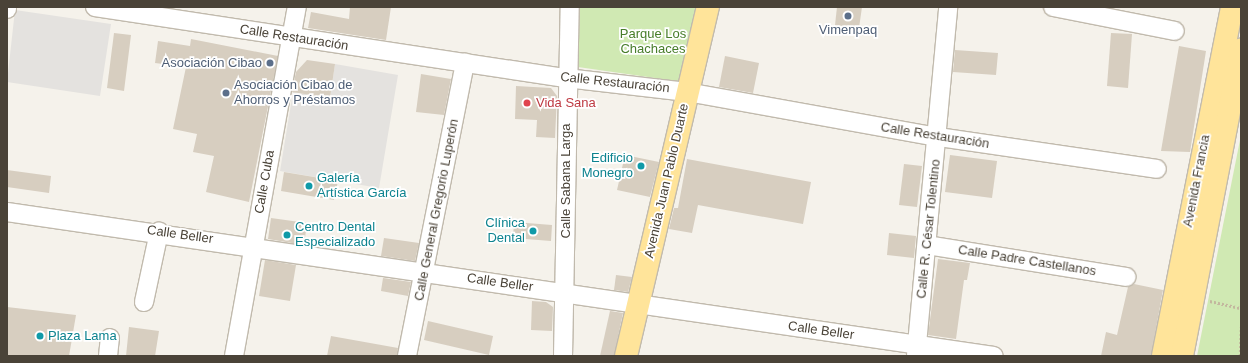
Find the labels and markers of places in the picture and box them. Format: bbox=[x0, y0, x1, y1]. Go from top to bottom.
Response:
marker: Vimenpaq bbox=[843, 11, 853, 21]
place label: Vimenpaq bbox=[819, 22, 877, 38]
place label: Asociación Cibao bbox=[162, 55, 262, 71]
marker: Asociación Cibao bbox=[265, 58, 275, 68]
place label: Asociación Cibao de Ahorros y Préstamos bbox=[234, 78, 355, 109]
marker: Asociación Cibao de Ahorros y Préstamos bbox=[221, 88, 231, 98]
place label: Vida Sana bbox=[536, 95, 596, 111]
marker: Vida Sana bbox=[521, 97, 533, 109]
place label: Edificio Monegro bbox=[582, 151, 633, 182]
marker: Edificio Monegro bbox=[636, 161, 646, 171]
place label: Galería Artística García bbox=[317, 171, 407, 202]
marker: Galería Artística García bbox=[304, 181, 314, 191]
place label: Clínica Dental bbox=[485, 216, 525, 247]
place label: Centro Dental Especializado bbox=[295, 220, 375, 251]
marker: Clínica Dental bbox=[528, 226, 538, 236]
marker: Centro Dental Especializado bbox=[282, 230, 292, 240]
place label: Plaza Lama bbox=[48, 328, 117, 344]
marker: Plaza Lama bbox=[35, 331, 45, 341]

